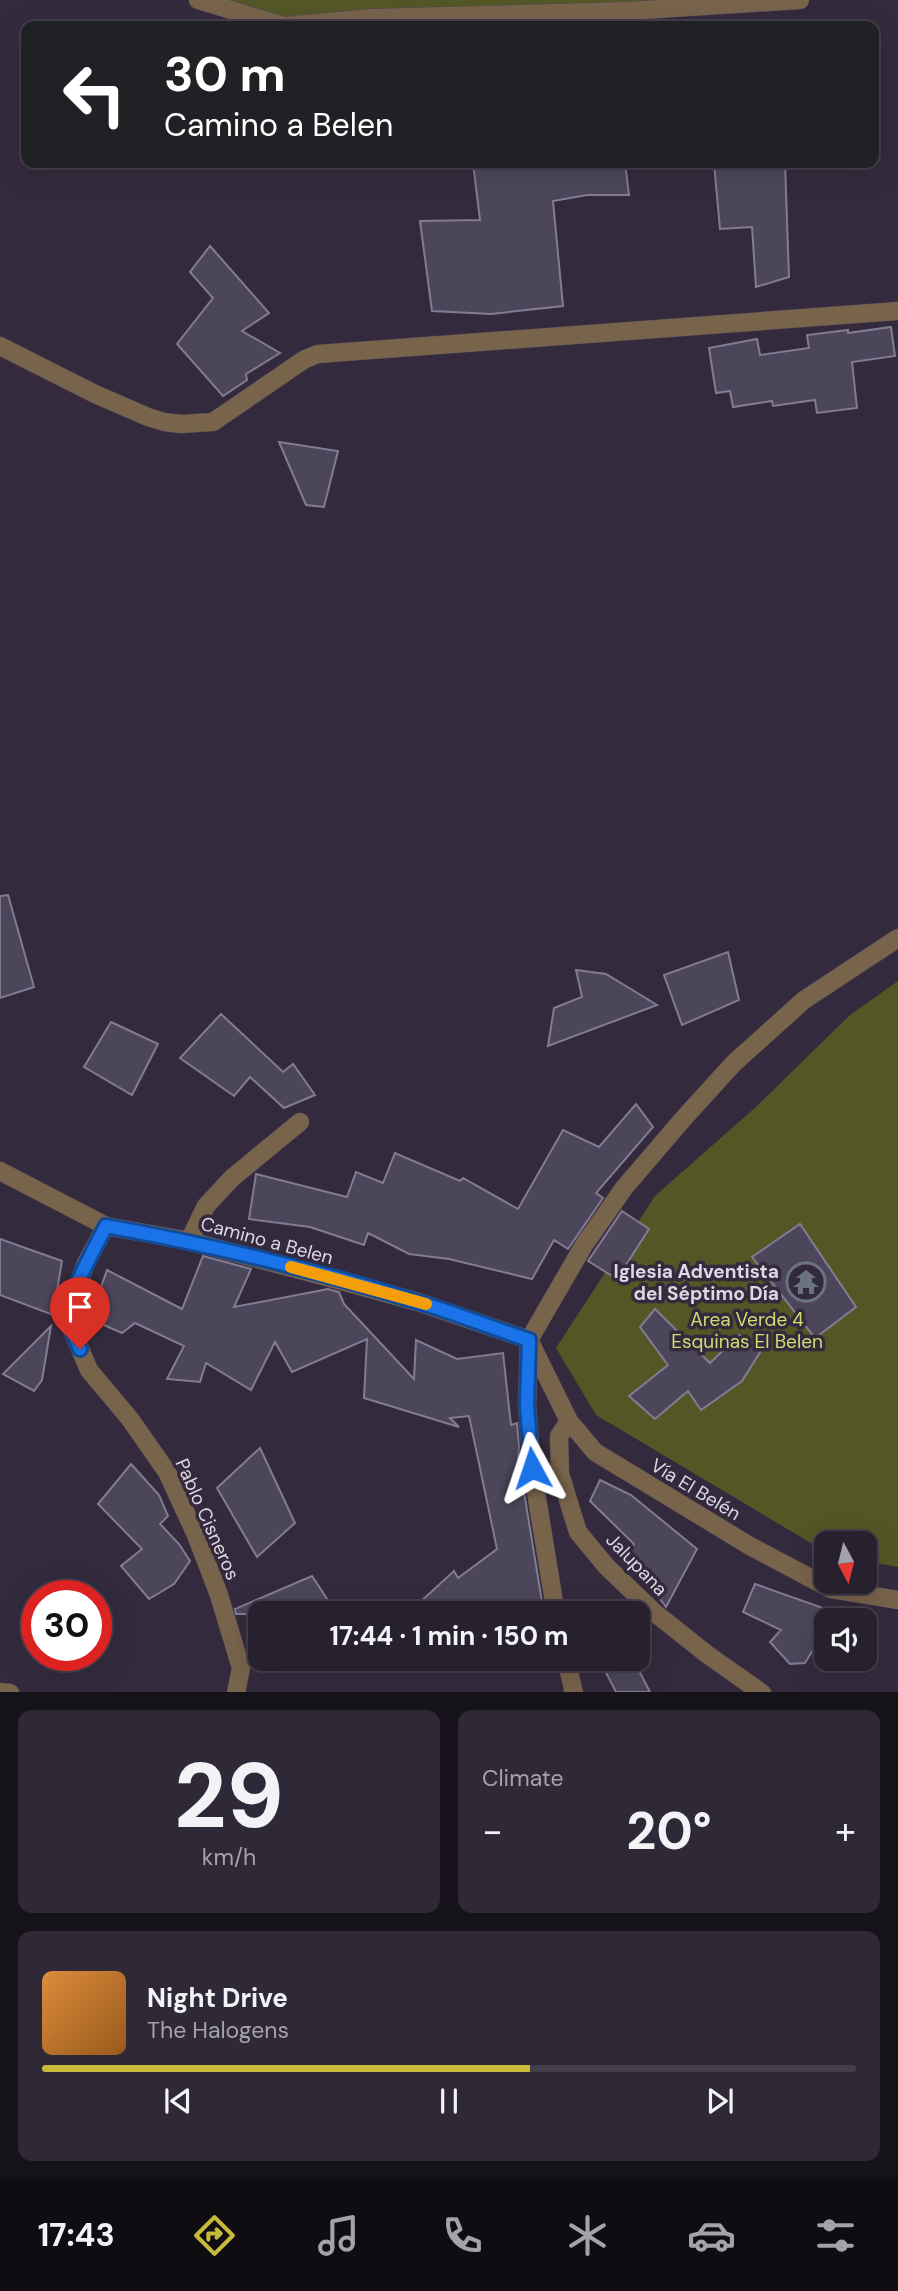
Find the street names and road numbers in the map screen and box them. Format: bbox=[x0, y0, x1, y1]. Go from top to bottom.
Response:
street label: Camino a Belen bbox=[198, 1211, 336, 1270]
street label: Vía El Belén bbox=[646, 1453, 745, 1526]
street label: Pablo Cisneros bbox=[170, 1455, 245, 1584]
street label: Jalupana bbox=[600, 1527, 673, 1601]

